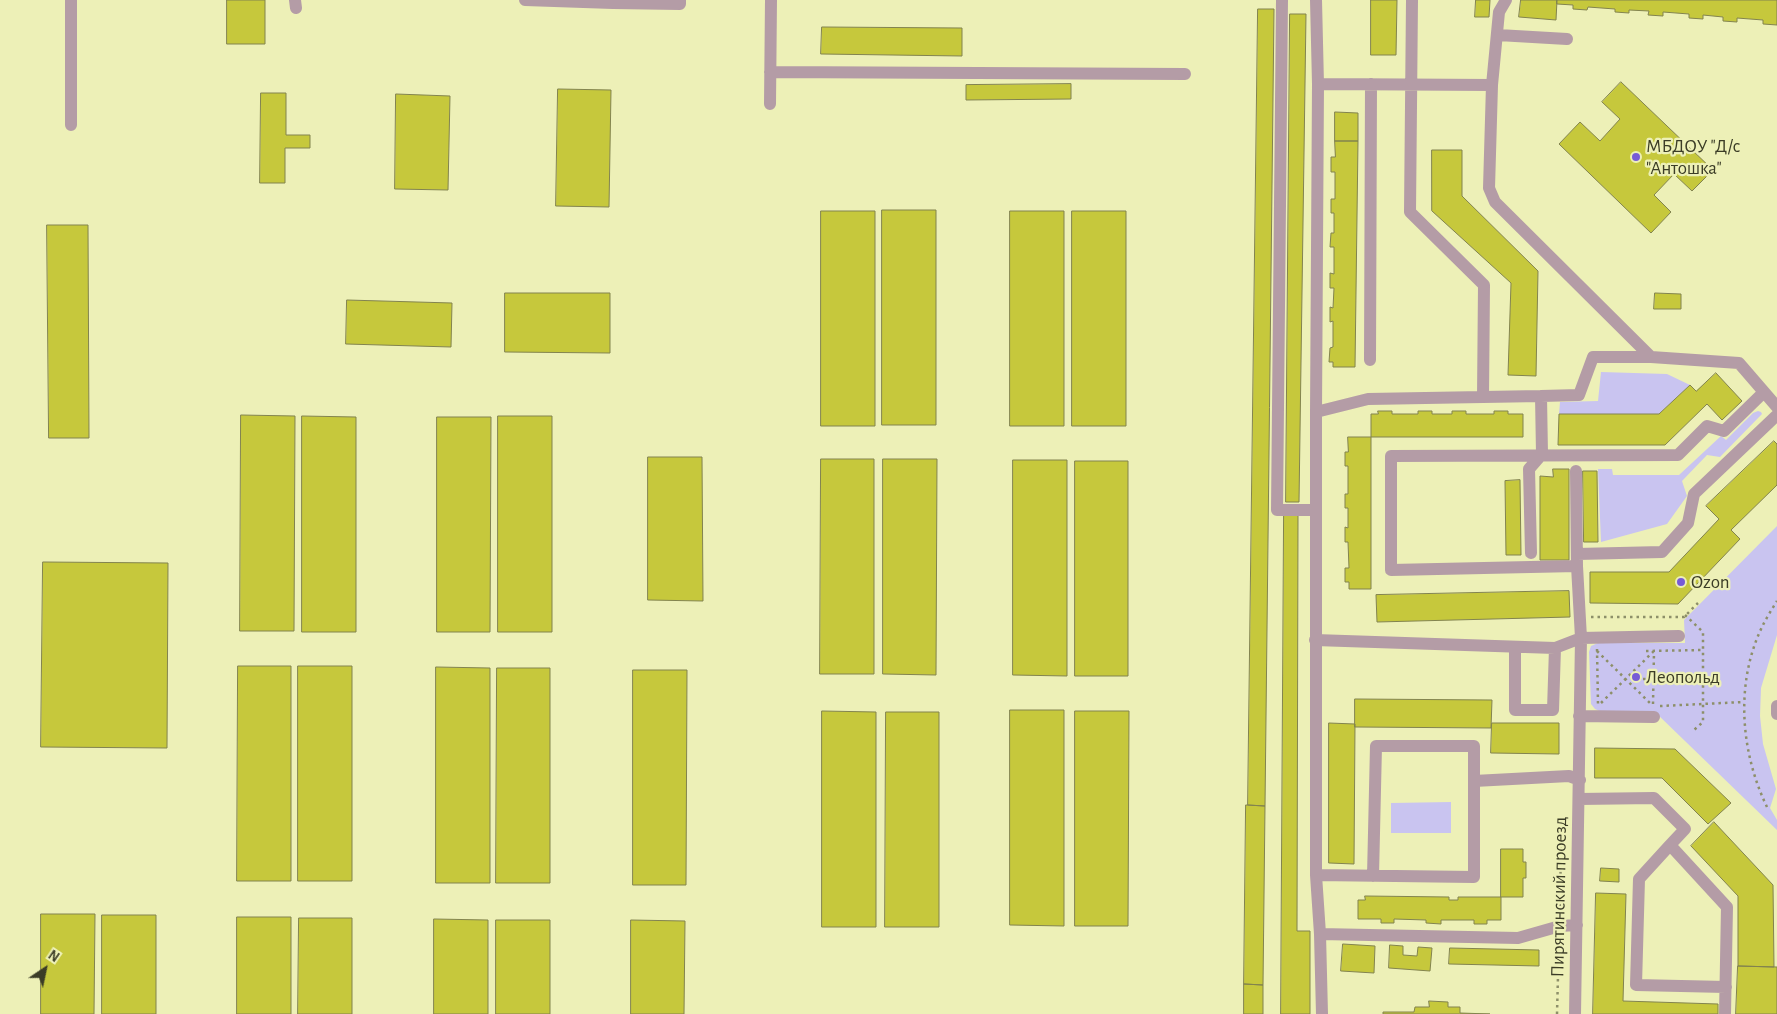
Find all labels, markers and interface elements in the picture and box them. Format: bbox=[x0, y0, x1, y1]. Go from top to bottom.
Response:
place label: МБДОУ "Д/с "Антошка" bbox=[1646, 135, 1741, 179]
marker: МБДОУ "Д/с "Антошка" bbox=[1630, 151, 1642, 163]
place label: Ozon bbox=[1691, 571, 1730, 593]
marker: Ozon bbox=[1675, 576, 1687, 588]
place label: Леопольд bbox=[1646, 666, 1720, 688]
marker: Леопольд bbox=[1630, 671, 1642, 683]
street label: Пирятинский проезд bbox=[1546, 816, 1572, 978]
north arrow bbox=[20, 944, 70, 994]
text: N bbox=[45, 948, 61, 965]

